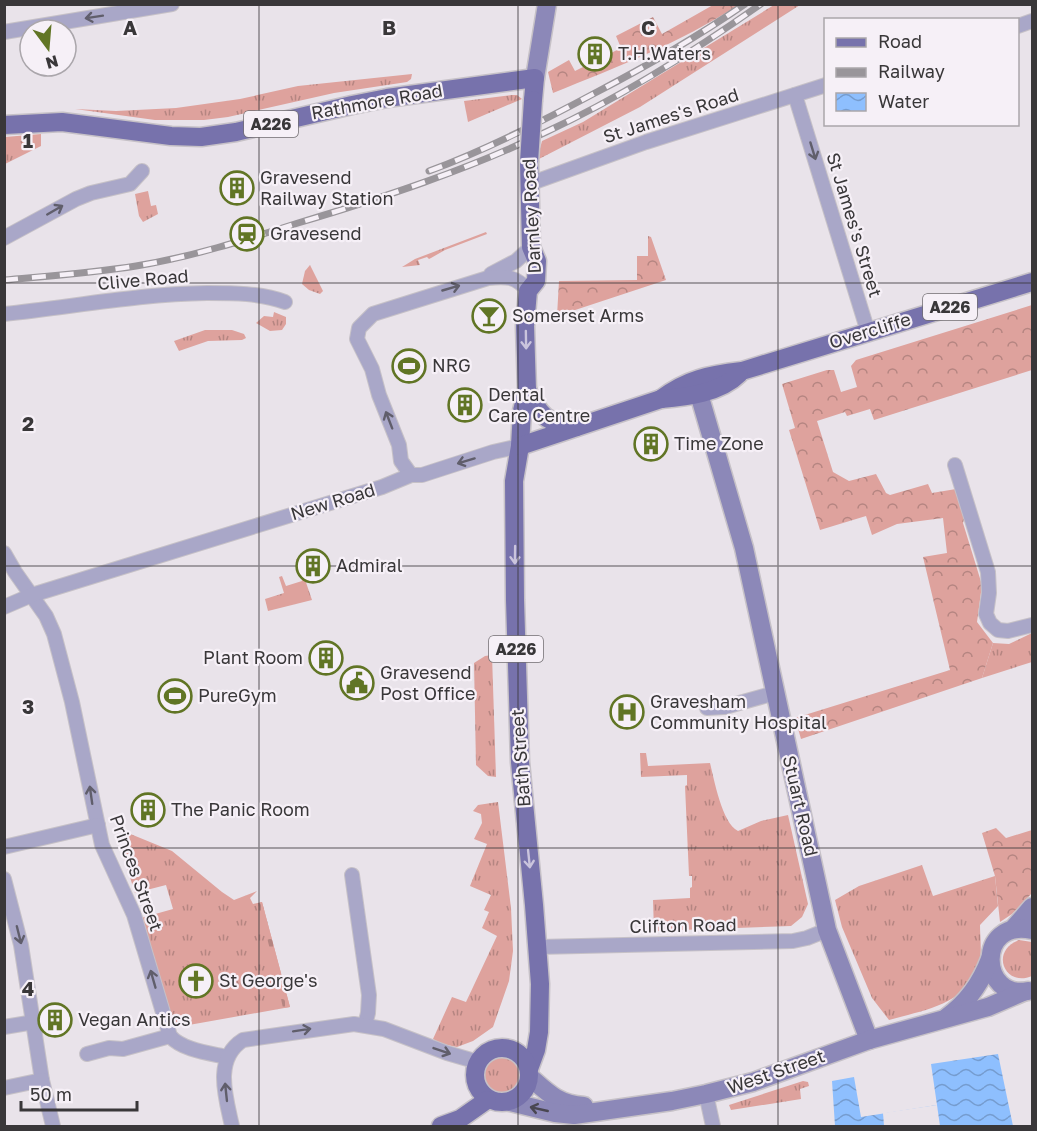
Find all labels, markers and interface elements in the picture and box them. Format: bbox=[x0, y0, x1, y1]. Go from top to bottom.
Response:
one-way arrow bbox=[84, 12, 104, 23]
text: A bbox=[123, 15, 137, 39]
text: B bbox=[382, 15, 396, 39]
text: C bbox=[641, 15, 655, 39]
north arrow bbox=[18, 18, 78, 78]
legend bbox=[824, 18, 1019, 126]
text: Road bbox=[878, 30, 922, 52]
building icon: T.H.Waters bbox=[577, 36, 613, 72]
place label: T.H.Waters bbox=[618, 42, 711, 64]
text: N bbox=[44, 51, 61, 74]
text: Railway bbox=[878, 60, 945, 82]
street label: Rathmore Road bbox=[309, 79, 444, 123]
street label: St James's Road bbox=[600, 83, 741, 147]
text: Water bbox=[878, 90, 929, 112]
road number: A226 bbox=[244, 111, 298, 137]
text: 1 bbox=[23, 128, 33, 152]
one-way arrow bbox=[808, 141, 819, 160]
street label: St James's Street bbox=[822, 150, 887, 300]
street label: Darnley Road bbox=[517, 158, 545, 274]
place label: Gravesend Railway Station bbox=[260, 166, 394, 209]
building icon: Gravesend Railway Station bbox=[219, 170, 255, 206]
one-way arrow bbox=[46, 203, 63, 215]
station icon: Gravesend bbox=[229, 216, 265, 252]
place label: Gravesend bbox=[270, 222, 362, 244]
street label: Clive Road bbox=[96, 264, 189, 294]
one-way arrow bbox=[441, 282, 460, 293]
road number: A226 bbox=[923, 294, 977, 320]
bar icon: Somerset Arms bbox=[471, 298, 507, 334]
place label: Somerset Arms bbox=[512, 304, 644, 326]
street label: Overcliffe bbox=[826, 307, 913, 353]
one-way arrow bbox=[520, 330, 531, 350]
sports icon: NRG bbox=[391, 348, 427, 384]
place label: NRG bbox=[432, 354, 471, 376]
place label: Dental Care Centre bbox=[488, 383, 590, 426]
building icon: Dental Care Centre bbox=[447, 387, 483, 423]
text: 2 bbox=[22, 411, 34, 435]
one-way arrow bbox=[383, 411, 394, 430]
building icon: Time Zone bbox=[633, 426, 669, 462]
place label: Time Zone bbox=[674, 432, 764, 454]
one-way arrow bbox=[457, 456, 476, 467]
street label: New Road bbox=[288, 478, 378, 524]
one-way arrow bbox=[509, 544, 521, 564]
building icon: Admiral bbox=[295, 548, 331, 584]
place label: Admiral bbox=[336, 554, 403, 576]
road number: A226 bbox=[489, 636, 543, 662]
building icon: Plant Room bbox=[308, 640, 344, 676]
place label: Plant Room bbox=[203, 646, 303, 668]
place label: Gravesend Post Office bbox=[380, 661, 475, 704]
public building icon: Gravesend Post Office bbox=[339, 665, 375, 701]
sports icon: PureGym bbox=[157, 678, 193, 714]
place label: PureGym bbox=[198, 684, 277, 706]
place label: Gravesham Community Hospital bbox=[650, 690, 827, 733]
text: 3 bbox=[22, 694, 34, 718]
hospital icon: Gravesham Community Hospital bbox=[609, 694, 645, 730]
street label: Bath Street bbox=[506, 708, 534, 808]
street label: Stuart Road bbox=[779, 753, 823, 858]
one-way arrow bbox=[86, 786, 97, 805]
building icon: The Panic Room bbox=[130, 792, 166, 828]
place label: The Panic Room bbox=[171, 798, 310, 820]
street label: Princes Street bbox=[106, 811, 168, 934]
one-way arrow bbox=[524, 849, 535, 868]
street label: Clifton Road bbox=[629, 913, 737, 937]
one-way arrow bbox=[13, 926, 25, 945]
church icon: St George's bbox=[178, 963, 214, 999]
place label: St George's bbox=[219, 969, 317, 991]
one-way arrow bbox=[147, 970, 158, 989]
text: 4 bbox=[22, 976, 34, 1000]
building icon: Vegan Antics bbox=[37, 1002, 73, 1038]
place label: Vegan Antics bbox=[78, 1008, 191, 1030]
one-way arrow bbox=[292, 1025, 311, 1036]
street label: West Street bbox=[724, 1044, 827, 1098]
one-way arrow bbox=[432, 1046, 451, 1057]
scale bar bbox=[21, 1074, 136, 1112]
text: 50 m bbox=[30, 1083, 72, 1105]
one-way arrow bbox=[220, 1083, 231, 1102]
one-way arrow bbox=[529, 1103, 549, 1114]

